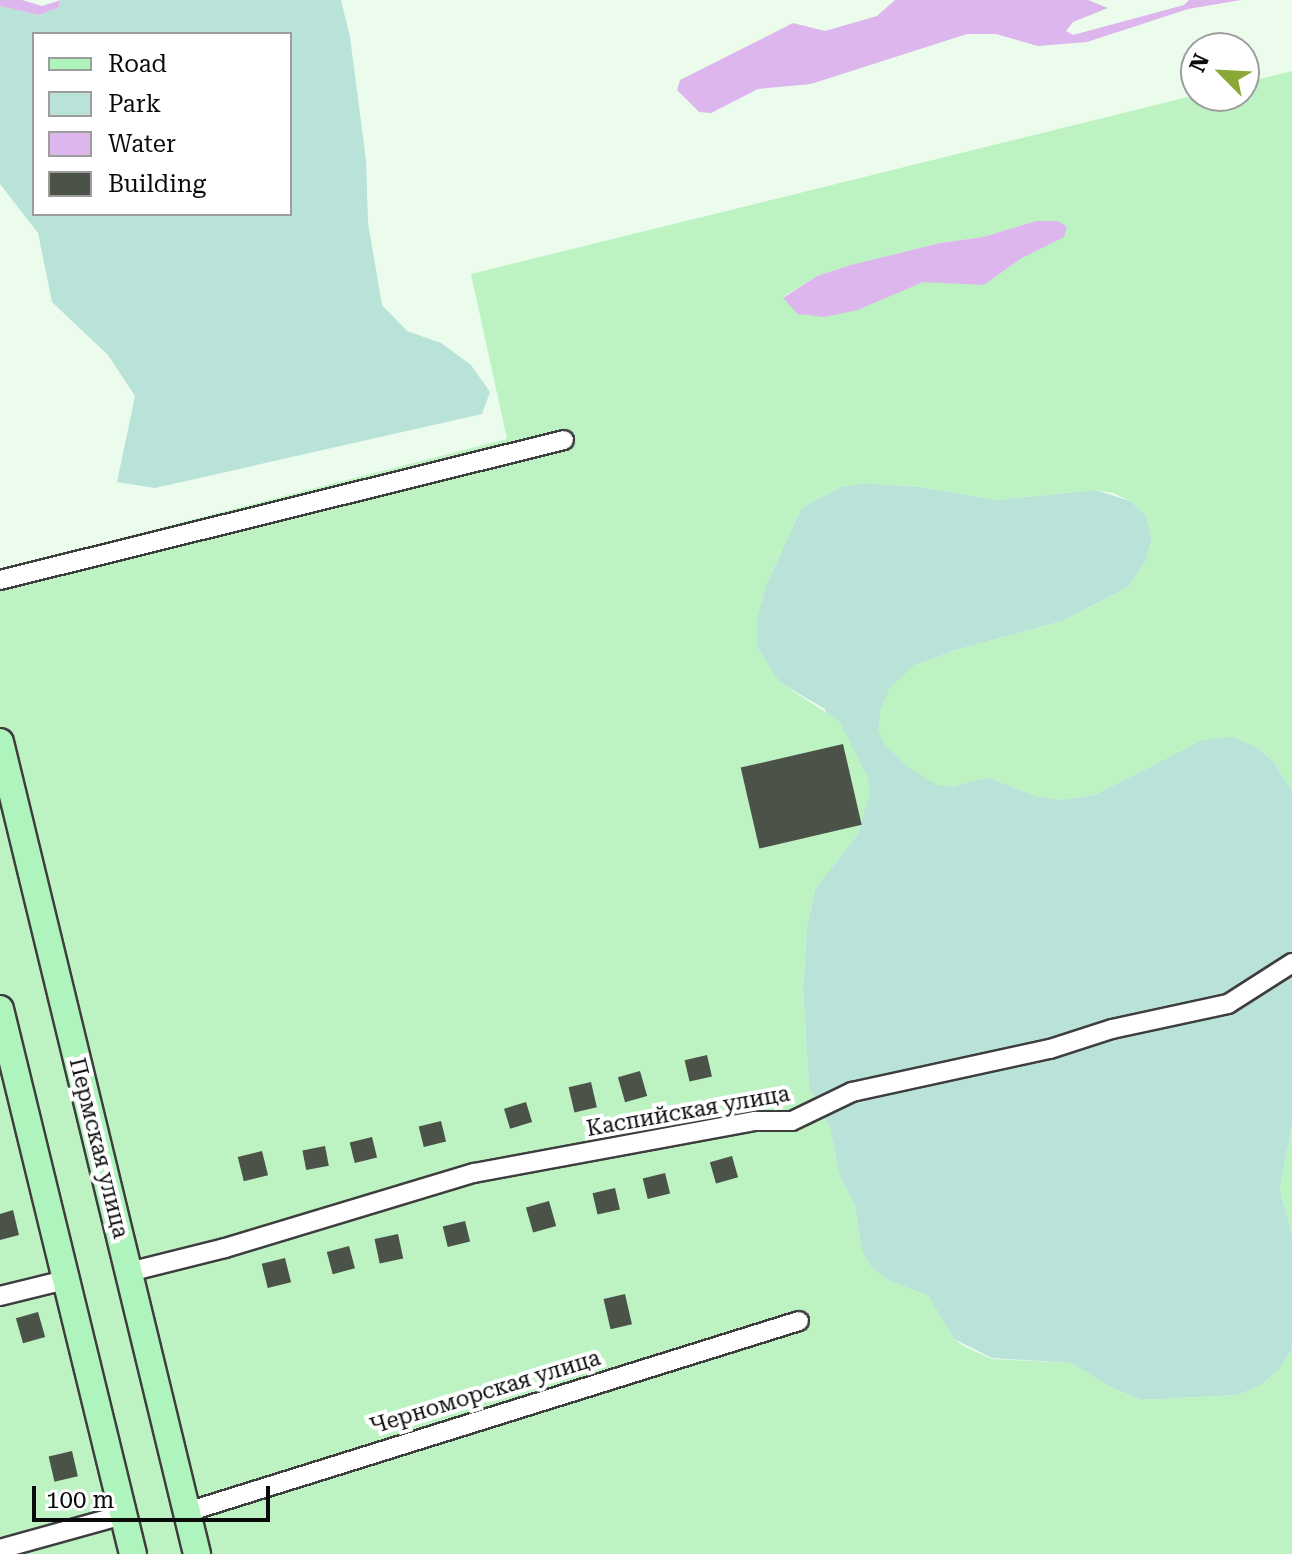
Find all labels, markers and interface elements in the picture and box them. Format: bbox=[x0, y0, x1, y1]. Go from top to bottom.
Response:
legend bbox=[32, 32, 292, 216]
north arrow bbox=[1180, 32, 1260, 112]
text: Road bbox=[108, 50, 167, 78]
text: N bbox=[1185, 50, 1214, 76]
text: Park bbox=[108, 90, 161, 118]
text: Water bbox=[108, 130, 176, 158]
text: Building bbox=[108, 170, 206, 198]
street label: Пермская улица bbox=[64, 1055, 134, 1241]
street label: Каспийская улица bbox=[584, 1080, 792, 1142]
street label: Черноморская улица bbox=[367, 1344, 603, 1440]
scale bar bbox=[36, 1470, 274, 1520]
text: 100 m bbox=[46, 1486, 114, 1514]

